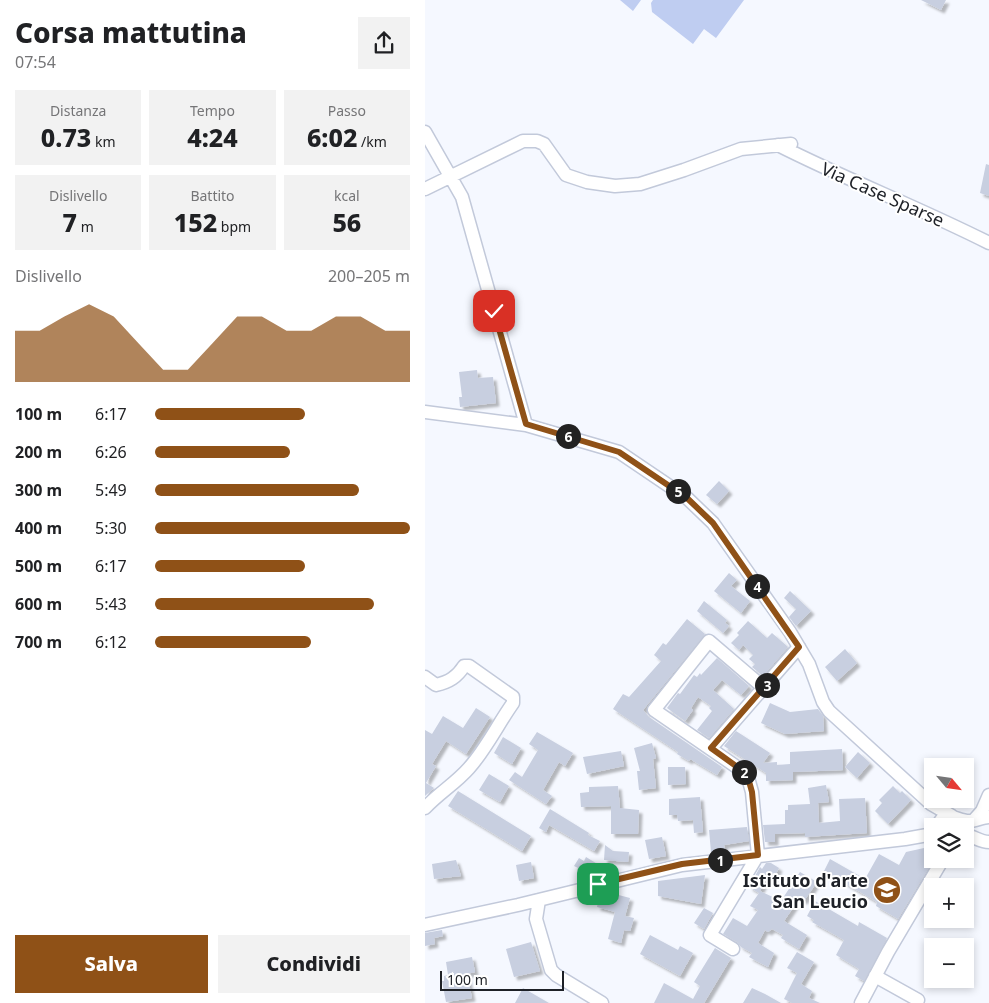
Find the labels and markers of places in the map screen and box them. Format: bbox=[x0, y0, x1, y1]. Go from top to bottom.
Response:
pin bbox=[473, 290, 515, 332]
pin: 6 bbox=[555, 424, 581, 448]
pin: 5 bbox=[665, 478, 691, 504]
pin: 4 bbox=[745, 574, 769, 598]
pin: 3 bbox=[755, 672, 779, 698]
pin: 2 bbox=[731, 760, 757, 784]
pin: 1 bbox=[707, 848, 733, 872]
pin bbox=[577, 863, 619, 905]
place label: Istituto d'arte San Leucio bbox=[743, 868, 868, 913]
school or university icon: Istituto d'arte San Leucio bbox=[872, 875, 902, 905]

